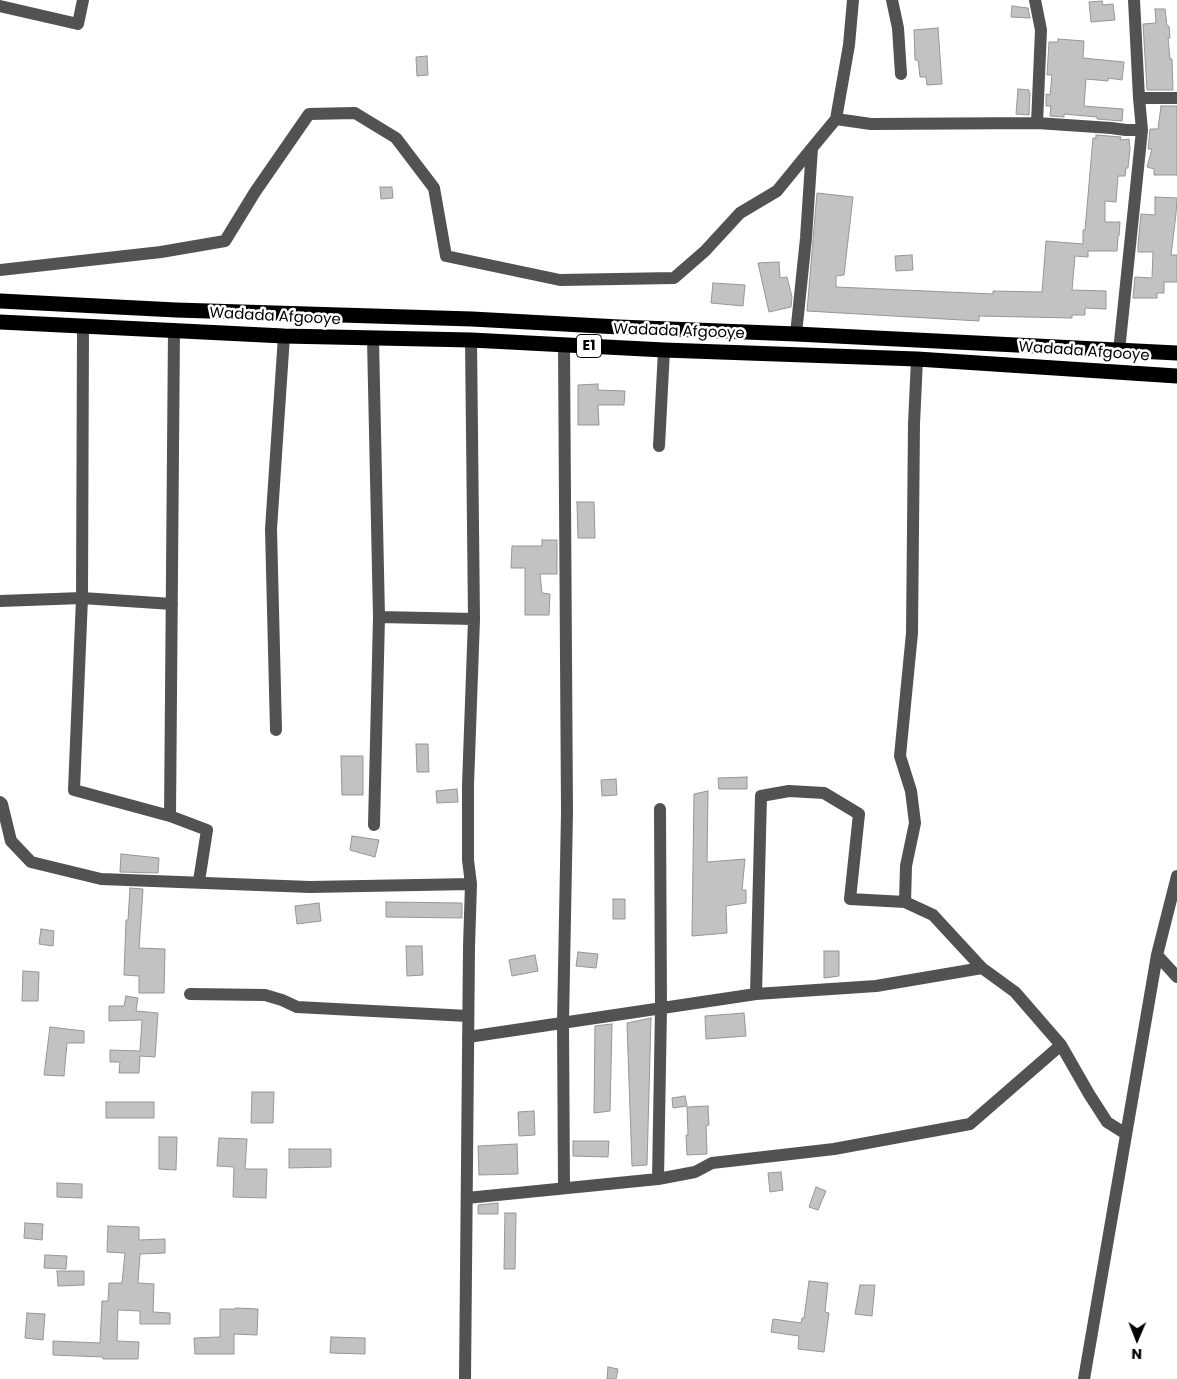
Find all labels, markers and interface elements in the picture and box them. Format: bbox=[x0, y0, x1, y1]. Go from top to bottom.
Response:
street label: Wadada Afgooye bbox=[209, 305, 341, 329]
street label: Wadada Afgooye bbox=[613, 321, 745, 343]
road number: E1 bbox=[576, 334, 602, 358]
street label: Wadada Afgooye bbox=[1018, 338, 1150, 366]
north arrow bbox=[1112, 1314, 1162, 1364]
text: N bbox=[1131, 1344, 1142, 1364]

